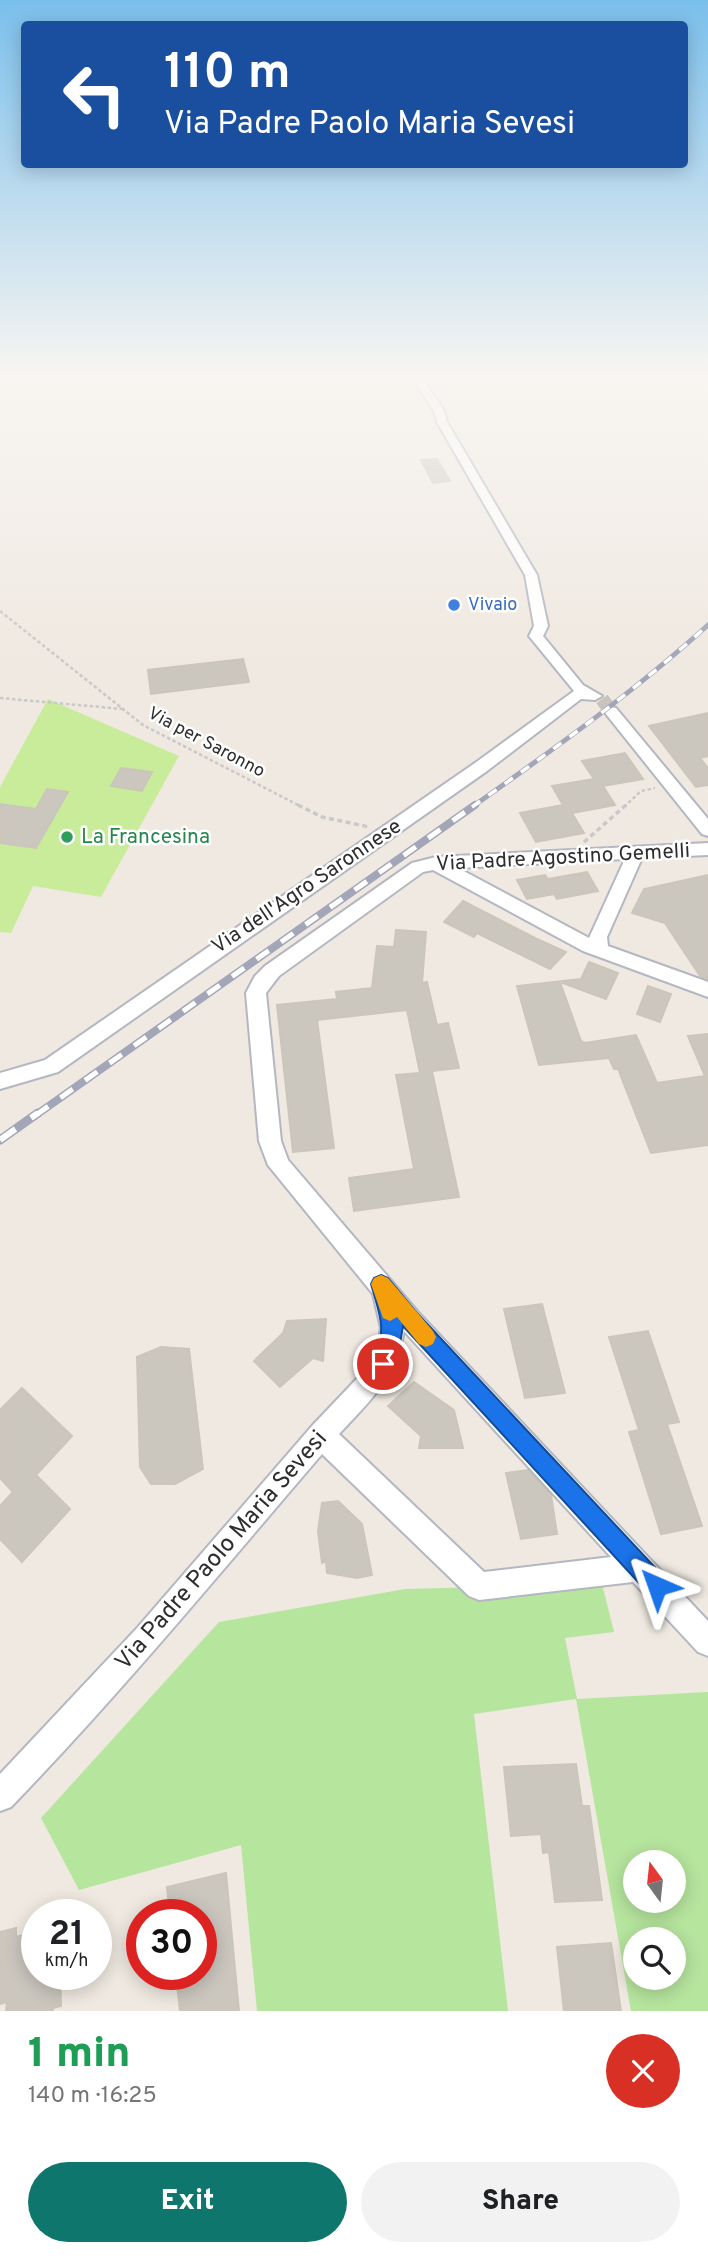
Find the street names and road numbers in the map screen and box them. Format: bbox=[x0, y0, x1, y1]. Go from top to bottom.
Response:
street label: Via per Saronno bbox=[143, 702, 269, 784]
street label: Via dell'Agro Saronnese bbox=[207, 813, 407, 961]
street label: Via Padre Agostino Gemelli bbox=[435, 838, 691, 878]
street label: Via Padre Paolo Maria Sevesi bbox=[110, 1425, 334, 1677]

